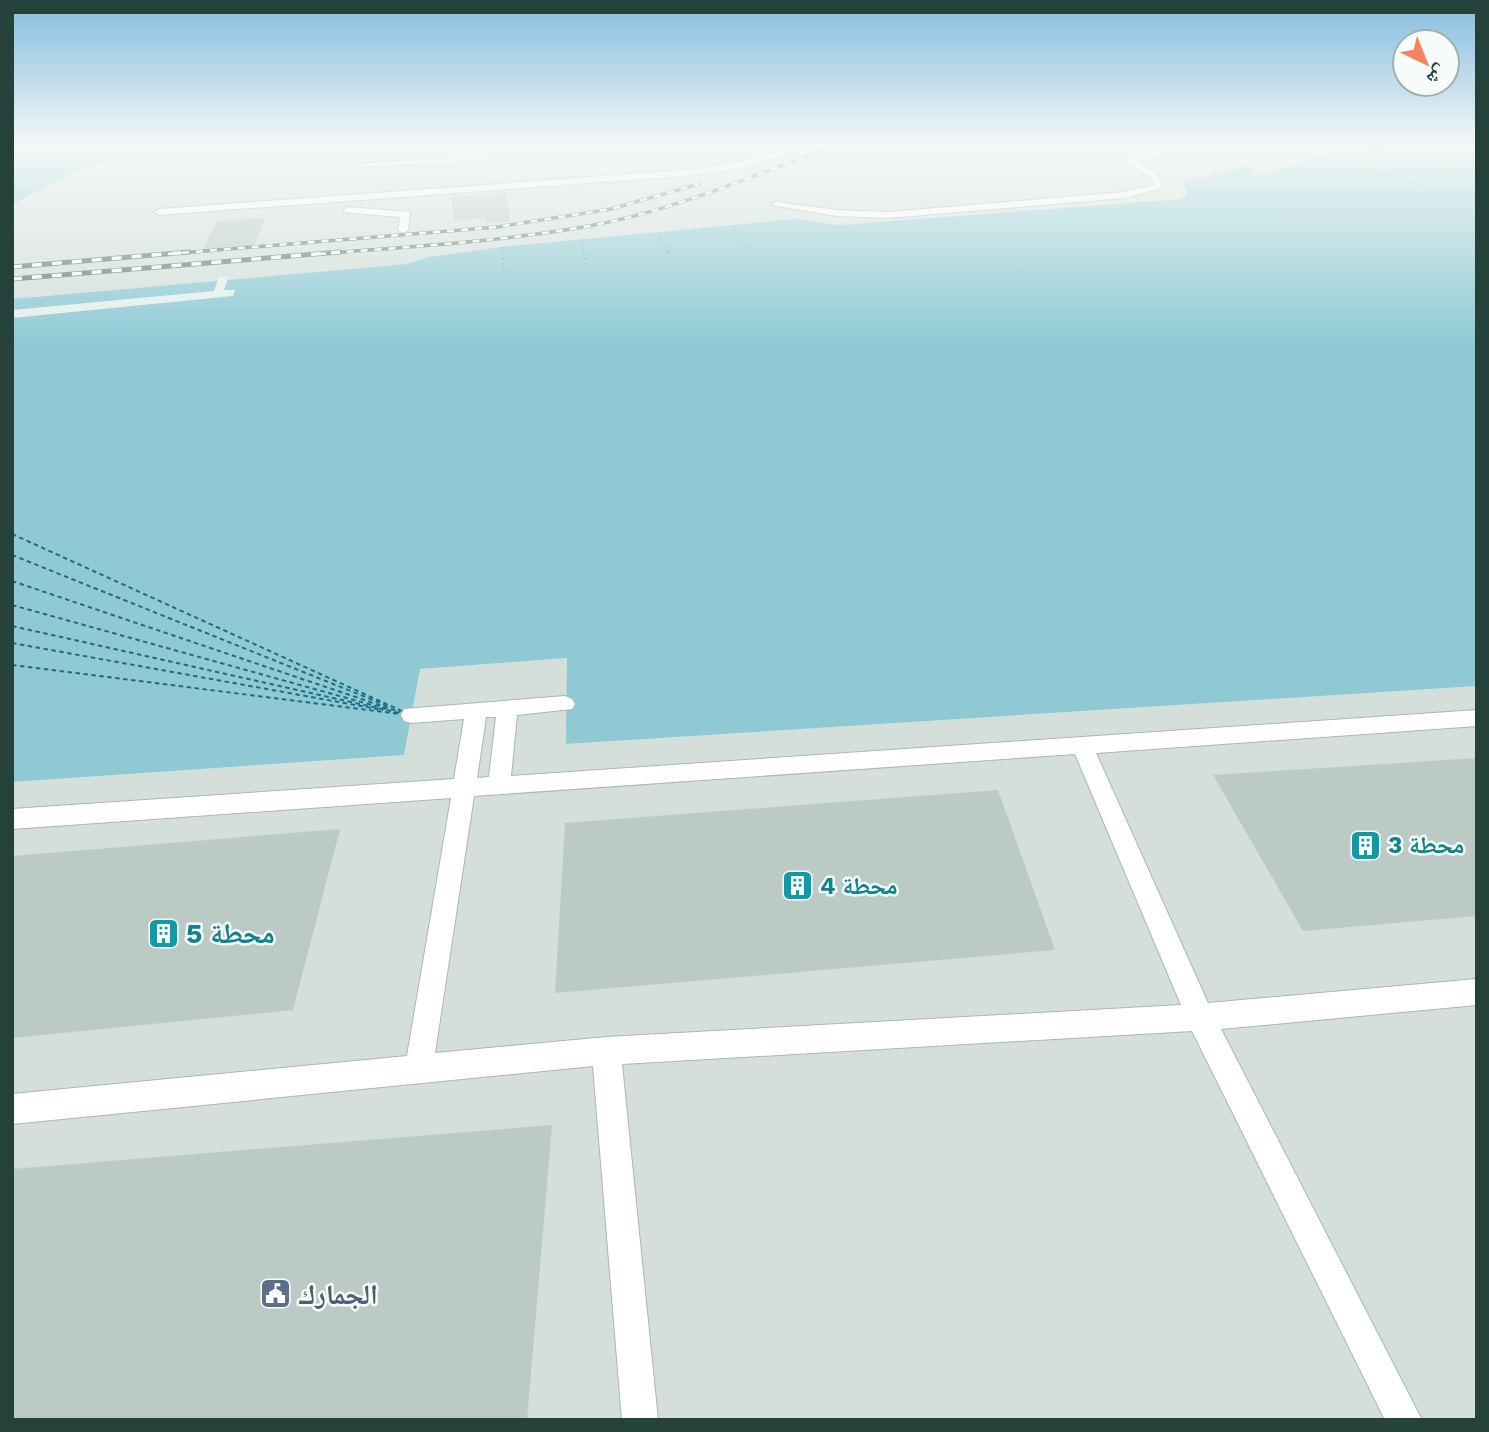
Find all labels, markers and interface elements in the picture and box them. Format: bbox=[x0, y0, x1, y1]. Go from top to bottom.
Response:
north arrow bbox=[1391, 28, 1461, 98]
text: ش bbox=[1422, 60, 1452, 90]
building icon: محطة 3 bbox=[1348, 828, 1382, 862]
place label: محطة 3 bbox=[1388, 831, 1464, 859]
building icon: محطة 4 bbox=[780, 869, 814, 903]
place label: محطة 4 bbox=[820, 872, 898, 900]
building icon: محطة 5 bbox=[146, 916, 180, 950]
place label: محطة 5 bbox=[186, 917, 275, 950]
public building icon: الجمارك bbox=[258, 1277, 292, 1311]
place label: الجمارك bbox=[298, 1278, 378, 1311]

